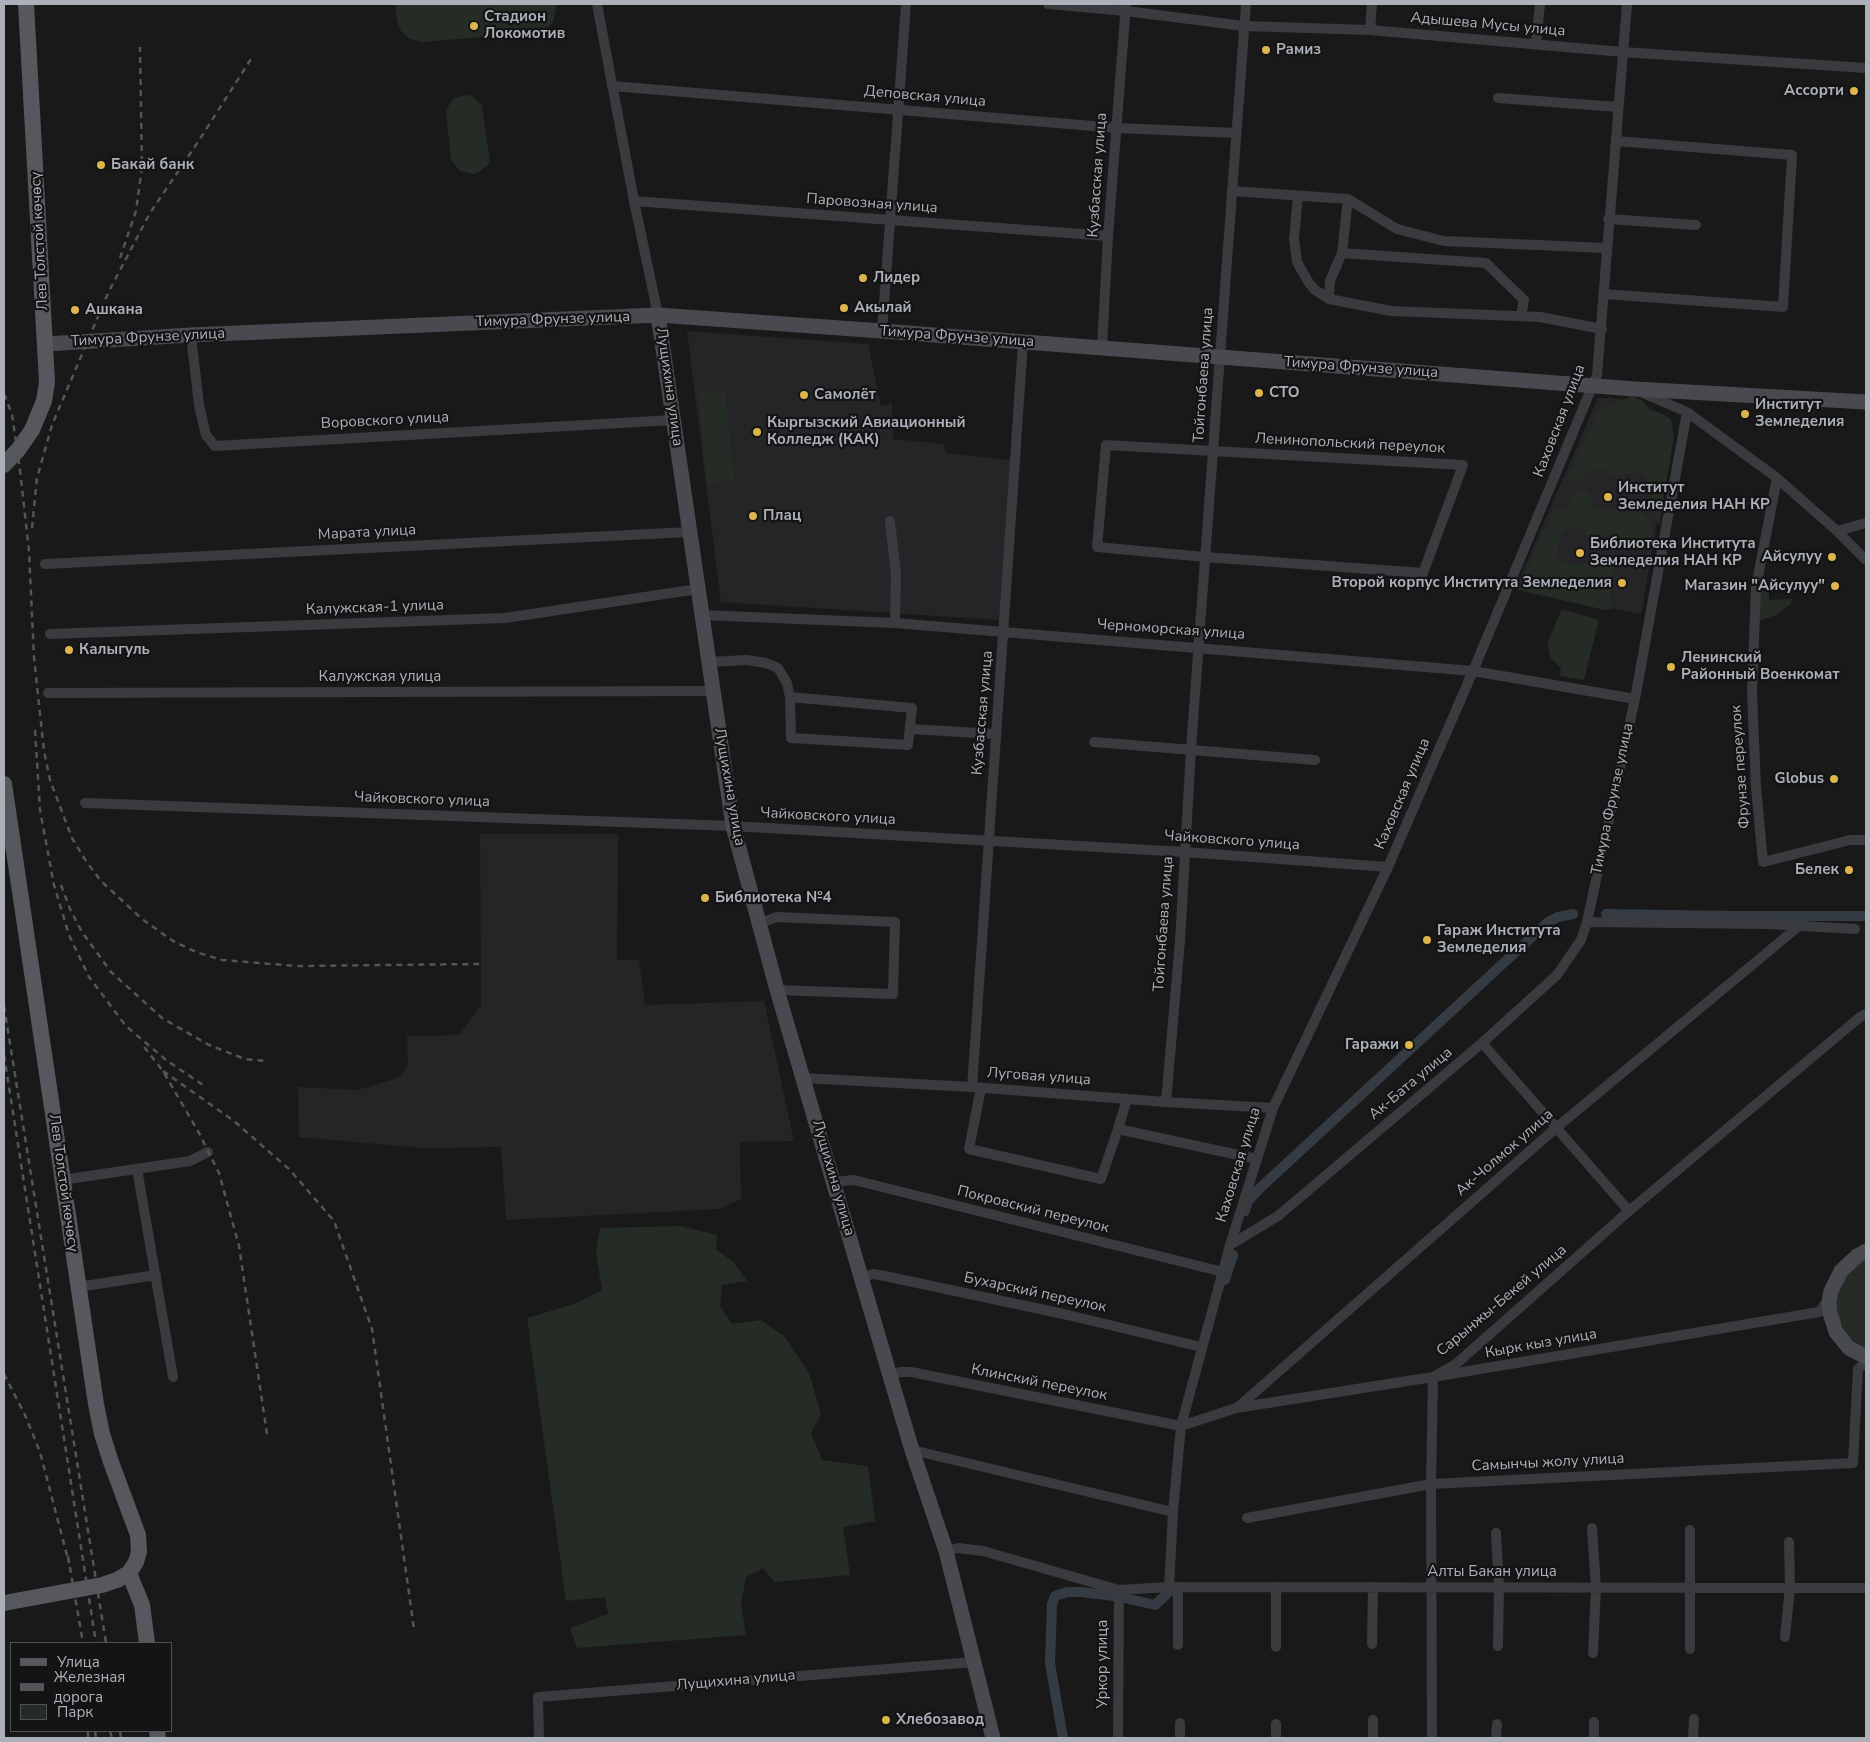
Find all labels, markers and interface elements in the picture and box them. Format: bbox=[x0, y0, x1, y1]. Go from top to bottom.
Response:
place label: Стадион Локомотив bbox=[484, 8, 565, 43]
street label: Адышева Мусы улица bbox=[1410, 9, 1566, 41]
marker: Стадион Локомотив bbox=[468, 20, 480, 32]
place label: Рамиз bbox=[1276, 41, 1321, 59]
marker: Рамиз bbox=[1260, 44, 1272, 56]
place label: Ассорти bbox=[1784, 82, 1844, 100]
street label: Деповская улица bbox=[863, 83, 987, 111]
marker: Ассорти bbox=[1848, 85, 1860, 97]
street label: Кузбасская улица bbox=[1085, 112, 1111, 238]
place label: Бакай банк bbox=[111, 156, 194, 174]
marker: Бакай банк bbox=[95, 159, 107, 171]
street label: Лев Толстой көчөсү bbox=[27, 171, 53, 311]
street label: Паровозная улица bbox=[806, 190, 938, 218]
place label: Лидер bbox=[873, 269, 920, 287]
marker: Лидер bbox=[857, 272, 869, 284]
place label: Акылай bbox=[854, 299, 912, 317]
place label: Ашкана bbox=[85, 301, 143, 319]
marker: Акылай bbox=[838, 302, 850, 314]
marker: Ашкана bbox=[69, 304, 81, 316]
street label: Тойгонбаева улица bbox=[1190, 307, 1218, 443]
street label: Тимура Фрунзе улица bbox=[475, 308, 631, 332]
street label: Тимура Фрунзе улица bbox=[879, 323, 1035, 351]
street label: Тимура Фрунзе улица bbox=[70, 325, 226, 351]
street label: Лущихина улица bbox=[652, 327, 686, 447]
street label: Тимура Фрунзе улица bbox=[1283, 354, 1439, 382]
street label: Каховская улица bbox=[1530, 362, 1590, 480]
place label: СТО bbox=[1269, 384, 1300, 402]
place label: Самолёт bbox=[814, 386, 876, 404]
marker: СТО bbox=[1253, 387, 1265, 399]
marker: Самолёт bbox=[798, 389, 810, 401]
place label: Институт Земледелия bbox=[1755, 396, 1844, 431]
marker: Институт Земледелия bbox=[1739, 408, 1751, 420]
street label: Воровского улица bbox=[320, 409, 450, 433]
place label: Кыргызский Авиационный Колледж (КАК) bbox=[767, 414, 965, 449]
marker: Кыргызский Авиационный Колледж (КАК) bbox=[751, 426, 763, 438]
street label: Ленинопольский переулок bbox=[1254, 430, 1446, 458]
place label: Институт Земледелия НАН КР bbox=[1618, 479, 1770, 514]
marker: Институт Земледелия НАН КР bbox=[1602, 491, 1614, 503]
place label: Плац bbox=[763, 507, 801, 525]
marker: Плац bbox=[747, 510, 759, 522]
street label: Марата улица bbox=[317, 521, 417, 545]
place label: Библиотека Института Земледелия НАН КР bbox=[1590, 535, 1756, 570]
marker: Библиотека Института Земледелия НАН КР bbox=[1574, 547, 1586, 559]
place label: Айсулуу bbox=[1762, 548, 1822, 566]
marker: Айсулуу bbox=[1826, 551, 1838, 563]
place label: Второй корпус Института Земледелия bbox=[1332, 574, 1612, 592]
marker: Второй корпус Института Земледелия bbox=[1616, 577, 1628, 589]
place label: Магазин "Айсулуу" bbox=[1685, 577, 1825, 595]
marker: Магазин "Айсулуу" bbox=[1829, 580, 1841, 592]
street label: Калужская-1 улица bbox=[306, 597, 444, 619]
street label: Черноморская улица bbox=[1096, 616, 1246, 644]
place label: Калыгуль bbox=[79, 641, 150, 659]
marker: Калыгуль bbox=[63, 644, 75, 656]
place label: Ленинский Районный Военкомат bbox=[1681, 649, 1840, 684]
street label: Кузбасская улица bbox=[969, 650, 997, 776]
marker: Ленинский Районный Военкомат bbox=[1665, 661, 1677, 673]
street label: Калужская улица bbox=[319, 668, 441, 686]
street label: Фрунзе переулок bbox=[1728, 705, 1754, 829]
street label: Тимура Фрунзе улица bbox=[1588, 721, 1638, 877]
street label: Лущихина улица bbox=[710, 727, 748, 847]
street label: Каховская улица bbox=[1371, 736, 1435, 852]
place label: Globus bbox=[1775, 770, 1824, 788]
marker: Globus bbox=[1828, 773, 1840, 785]
street label: Чайковского улица bbox=[354, 789, 490, 811]
street label: Чайковского улица bbox=[760, 804, 896, 830]
street label: Чайковского улица bbox=[1164, 827, 1300, 855]
street label: Тойгонбаева улица bbox=[1150, 856, 1178, 992]
place label: Белек bbox=[1795, 861, 1839, 879]
marker: Белек bbox=[1843, 864, 1855, 876]
place label: Библиотека №4 bbox=[715, 889, 831, 907]
marker: Библиотека №4 bbox=[699, 892, 711, 904]
place label: Гараж Института Земледелия bbox=[1437, 922, 1561, 957]
marker: Гараж Института Земледелия bbox=[1421, 934, 1433, 946]
place label: Гаражи bbox=[1345, 1036, 1399, 1054]
marker: Гаражи bbox=[1403, 1039, 1415, 1051]
street label: Ак-Бата улица bbox=[1366, 1044, 1456, 1124]
street label: Луговая улица bbox=[986, 1064, 1092, 1090]
street label: Каховская улица bbox=[1213, 1105, 1265, 1225]
street label: Ак-Чолмок улица bbox=[1452, 1106, 1558, 1200]
street label: Лев Толстой көчөсү bbox=[44, 1113, 82, 1253]
street label: Лущихина улица bbox=[808, 1118, 858, 1238]
street label: Покровский переулок bbox=[955, 1182, 1111, 1238]
street label: Сарынжы-Бекей улица bbox=[1433, 1241, 1571, 1361]
street label: Бухарский переулок bbox=[962, 1269, 1108, 1317]
street label: Кырк кыз улица bbox=[1484, 1325, 1598, 1363]
street label: Клинский переулок bbox=[969, 1361, 1109, 1405]
street label: Самынчы жолу улица bbox=[1471, 1450, 1625, 1476]
street label: Алты Бакан улица bbox=[1427, 1563, 1557, 1581]
street label: Уркор улица bbox=[1094, 1620, 1112, 1708]
legend bbox=[10, 1642, 172, 1732]
text: Улица bbox=[57, 1652, 100, 1672]
text: Железная дорога bbox=[54, 1667, 125, 1707]
street label: Лущихина улица bbox=[676, 1667, 796, 1695]
text: Парк bbox=[57, 1702, 93, 1722]
place label: Хлебозавод bbox=[896, 1711, 984, 1729]
marker: Хлебозавод bbox=[880, 1714, 892, 1726]

